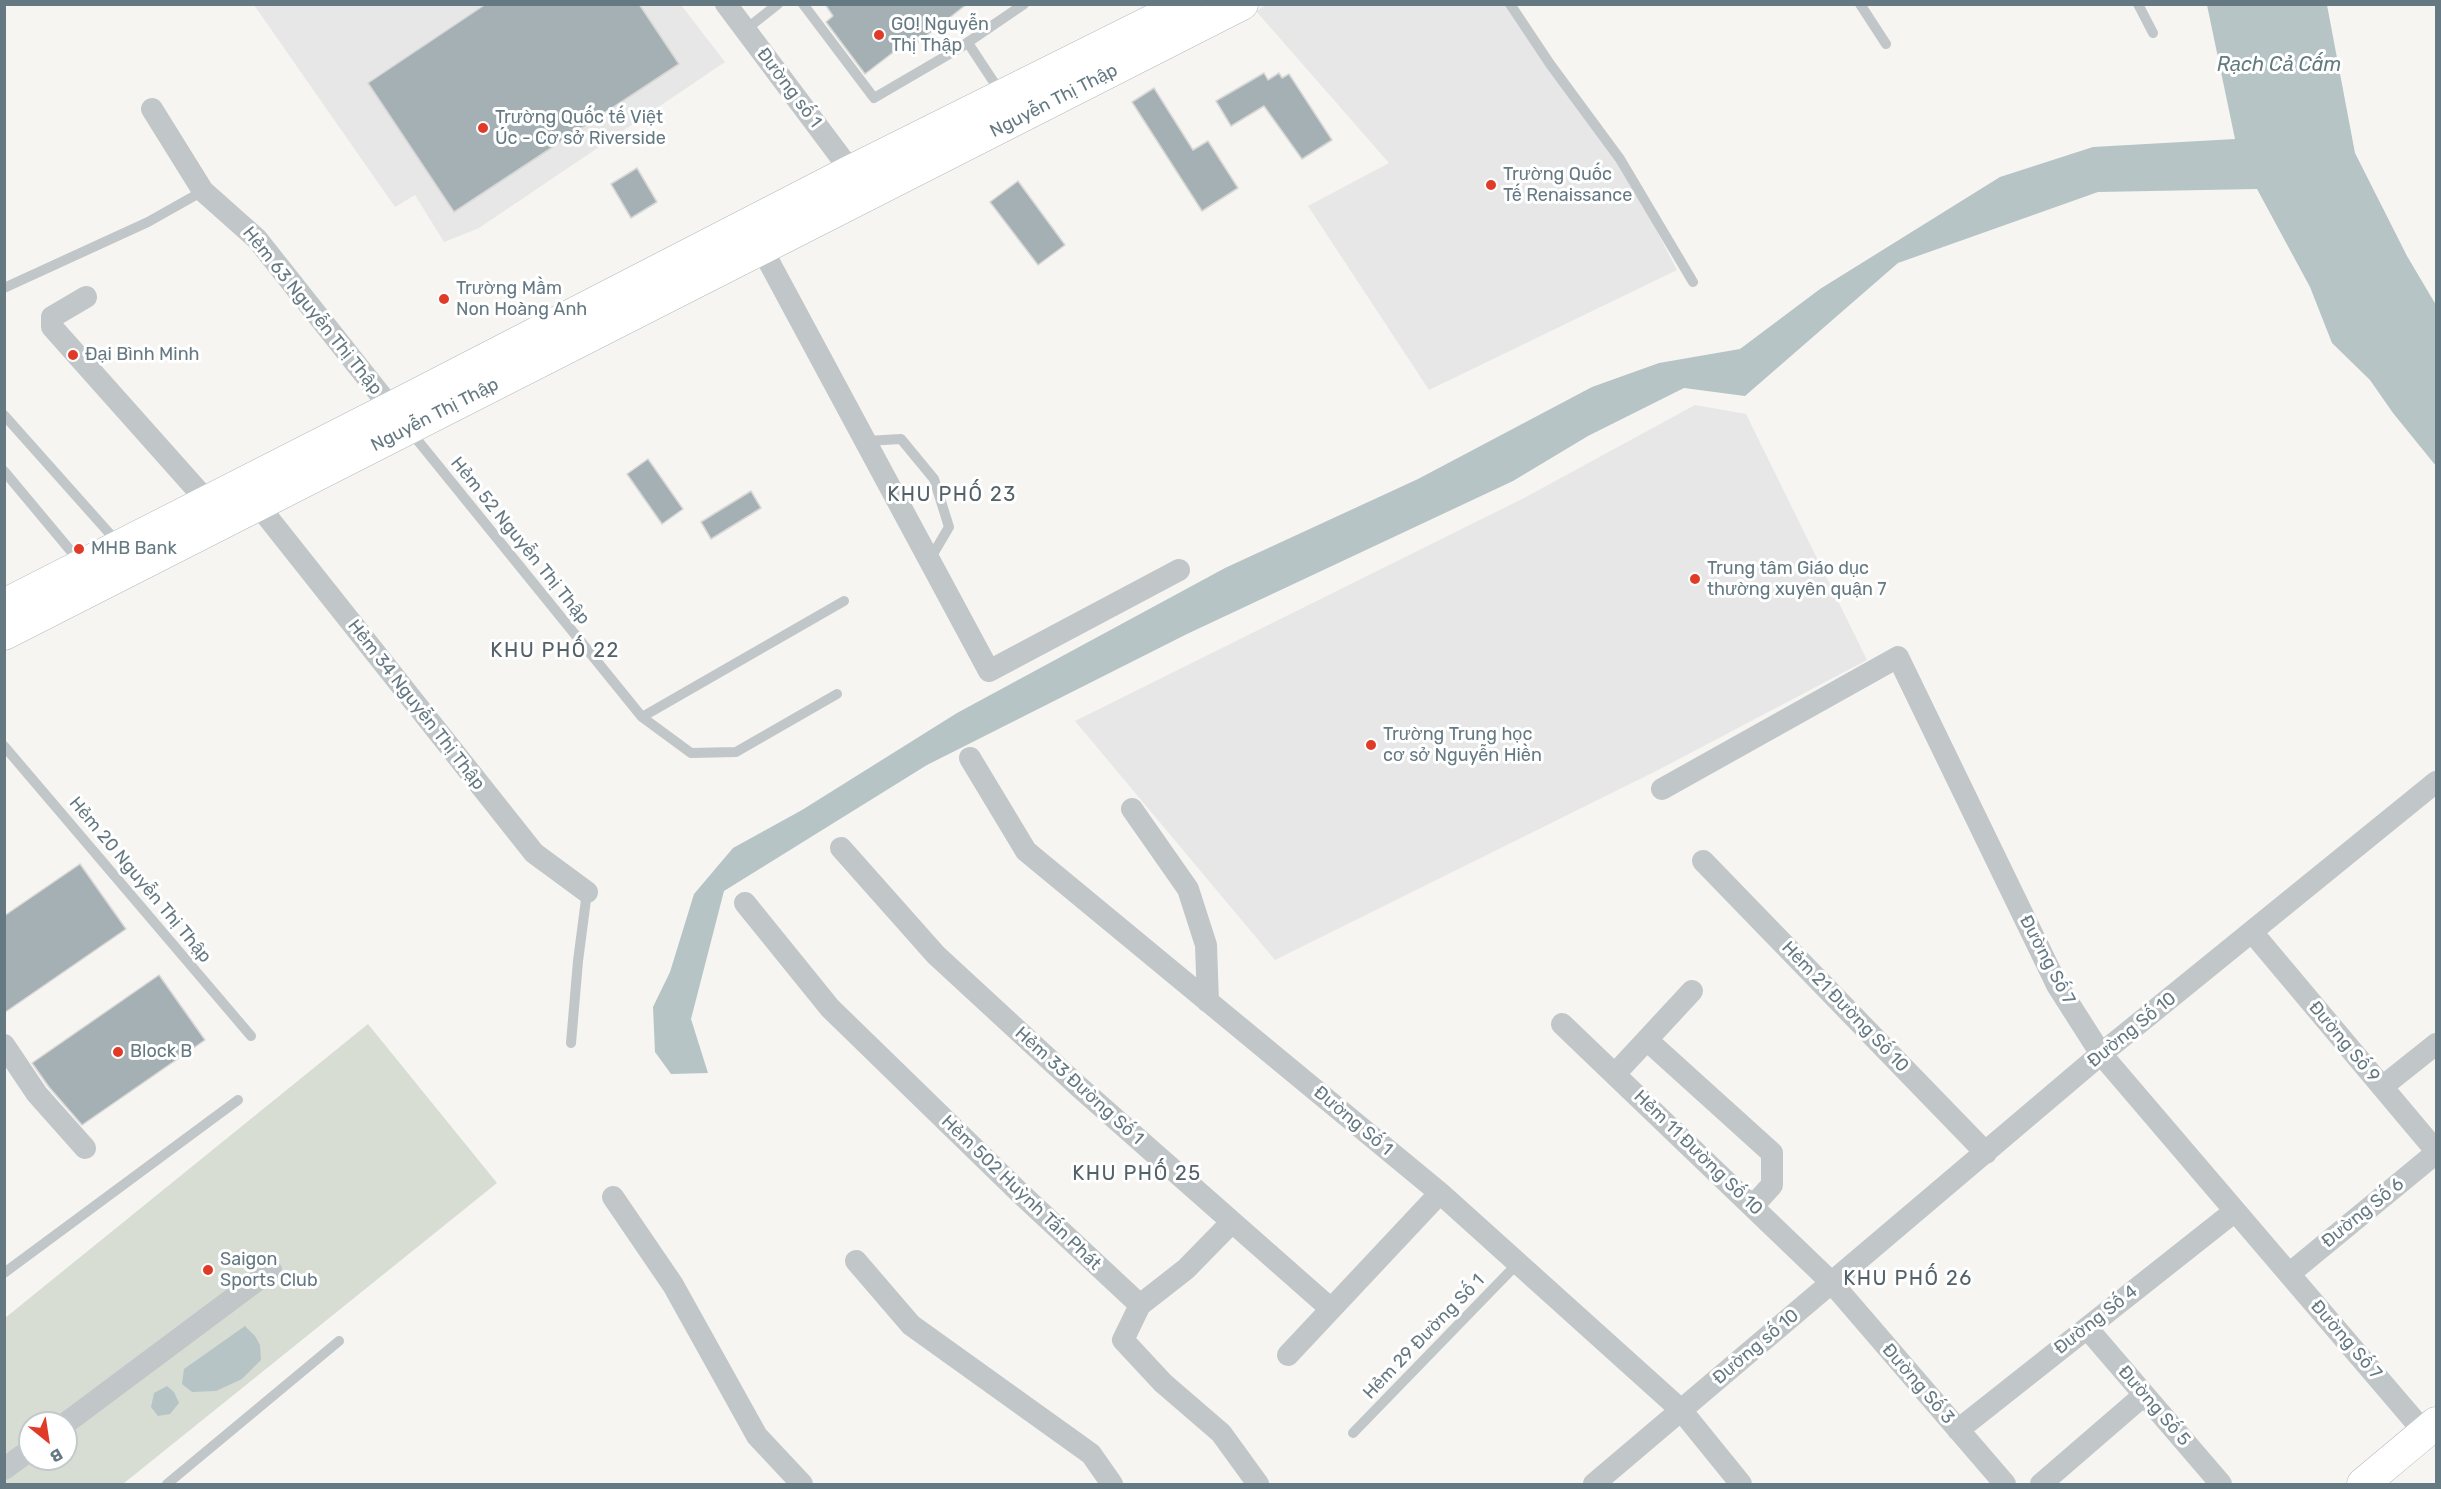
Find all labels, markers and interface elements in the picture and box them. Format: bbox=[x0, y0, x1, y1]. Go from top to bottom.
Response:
place label: GO! Nguyễn Thị Thập bbox=[891, 14, 989, 57]
marker: GO! Nguyễn Thị Thập bbox=[872, 28, 886, 42]
street label: Đường số 1 bbox=[752, 44, 826, 132]
water label: Rạch Cả Cấm bbox=[2217, 53, 2341, 77]
street label: Nguyễn Thị Thập bbox=[987, 60, 1121, 142]
place label: Trường Quốc tế Việt Úc - Cơ sở Riverside bbox=[495, 107, 666, 150]
marker: Trường Quốc tế Việt Úc - Cơ sở Riverside bbox=[476, 121, 490, 135]
place label: Trường Quốc Tế Renaissance bbox=[1503, 164, 1632, 207]
marker: Trường Quốc Tế Renaissance bbox=[1484, 178, 1498, 192]
street label: Hẻm 63 Nguyễn Thị Thập bbox=[238, 223, 386, 399]
place label: Trường Mầm Non Hoàng Anh bbox=[456, 278, 587, 320]
marker: Trường Mầm Non Hoàng Anh bbox=[437, 292, 451, 306]
place label: Đại Bình Minh bbox=[85, 344, 200, 366]
marker: Đại Bình Minh bbox=[66, 348, 80, 362]
street label: Nguyễn Thị Thập bbox=[368, 374, 502, 456]
street label: Hẻm 52 Nguyễn Thị Thập bbox=[446, 453, 594, 629]
district label: KHU PHỐ 23 bbox=[887, 483, 1017, 507]
place label: MHB Bank bbox=[91, 538, 177, 560]
marker: MHB Bank bbox=[72, 542, 86, 556]
place label: Trung tâm Giáo dục thường xuyên quận 7 bbox=[1707, 558, 1887, 600]
marker: Trung tâm Giáo dục thường xuyên quận 7 bbox=[1688, 572, 1702, 586]
street label: Hẻm 34 Nguyễn Thị Thập bbox=[343, 616, 489, 794]
district label: KHU PHỐ 22 bbox=[490, 639, 620, 663]
place label: Trường Trung học cơ sở Nguyễn Hiền bbox=[1383, 724, 1542, 766]
marker: Trường Trung học cơ sở Nguyễn Hiền bbox=[1364, 738, 1378, 752]
street label: Hẻm 20 Nguyễn Thị Thập bbox=[64, 793, 216, 967]
street label: Đường Số 7 bbox=[2015, 912, 2079, 1008]
street label: Hẻm 21 Đường Số 10 bbox=[1777, 937, 1913, 1077]
street label: Đường Số 10 bbox=[2083, 988, 2181, 1072]
street label: Đường Số 9 bbox=[2304, 997, 2384, 1087]
street label: Hẻm 33 Đường Số 1 bbox=[1010, 1023, 1148, 1149]
place label: Block B bbox=[130, 1041, 192, 1063]
marker: Block B bbox=[111, 1045, 125, 1059]
street label: Đường Số 1 bbox=[1309, 1082, 1397, 1160]
street label: Hẻm 11 Đường Số 10 bbox=[1629, 1086, 1767, 1220]
street label: Hẻm 502 Huỳnh Tấn Phát bbox=[937, 1111, 1105, 1275]
district label: KHU PHỐ 25 bbox=[1072, 1162, 1202, 1186]
street label: Đường Số 6 bbox=[2318, 1173, 2408, 1253]
place label: Saigon Sports Club bbox=[220, 1249, 318, 1292]
marker: Saigon Sports Club bbox=[201, 1263, 215, 1277]
district label: KHU PHỐ 26 bbox=[1843, 1267, 1973, 1291]
street label: Hẻm 29 Đường Số 1 bbox=[1359, 1270, 1489, 1404]
street label: Đường Số 4 bbox=[2050, 1281, 2142, 1359]
street label: Đường Số 7 bbox=[2306, 1296, 2386, 1384]
street label: Đường số 10 bbox=[1709, 1305, 1803, 1389]
street label: Đường Số 3 bbox=[1877, 1339, 1959, 1429]
street label: Đường Số 5 bbox=[2113, 1362, 2195, 1450]
north arrow bbox=[18, 1411, 78, 1471]
text: B bbox=[47, 1444, 66, 1466]

